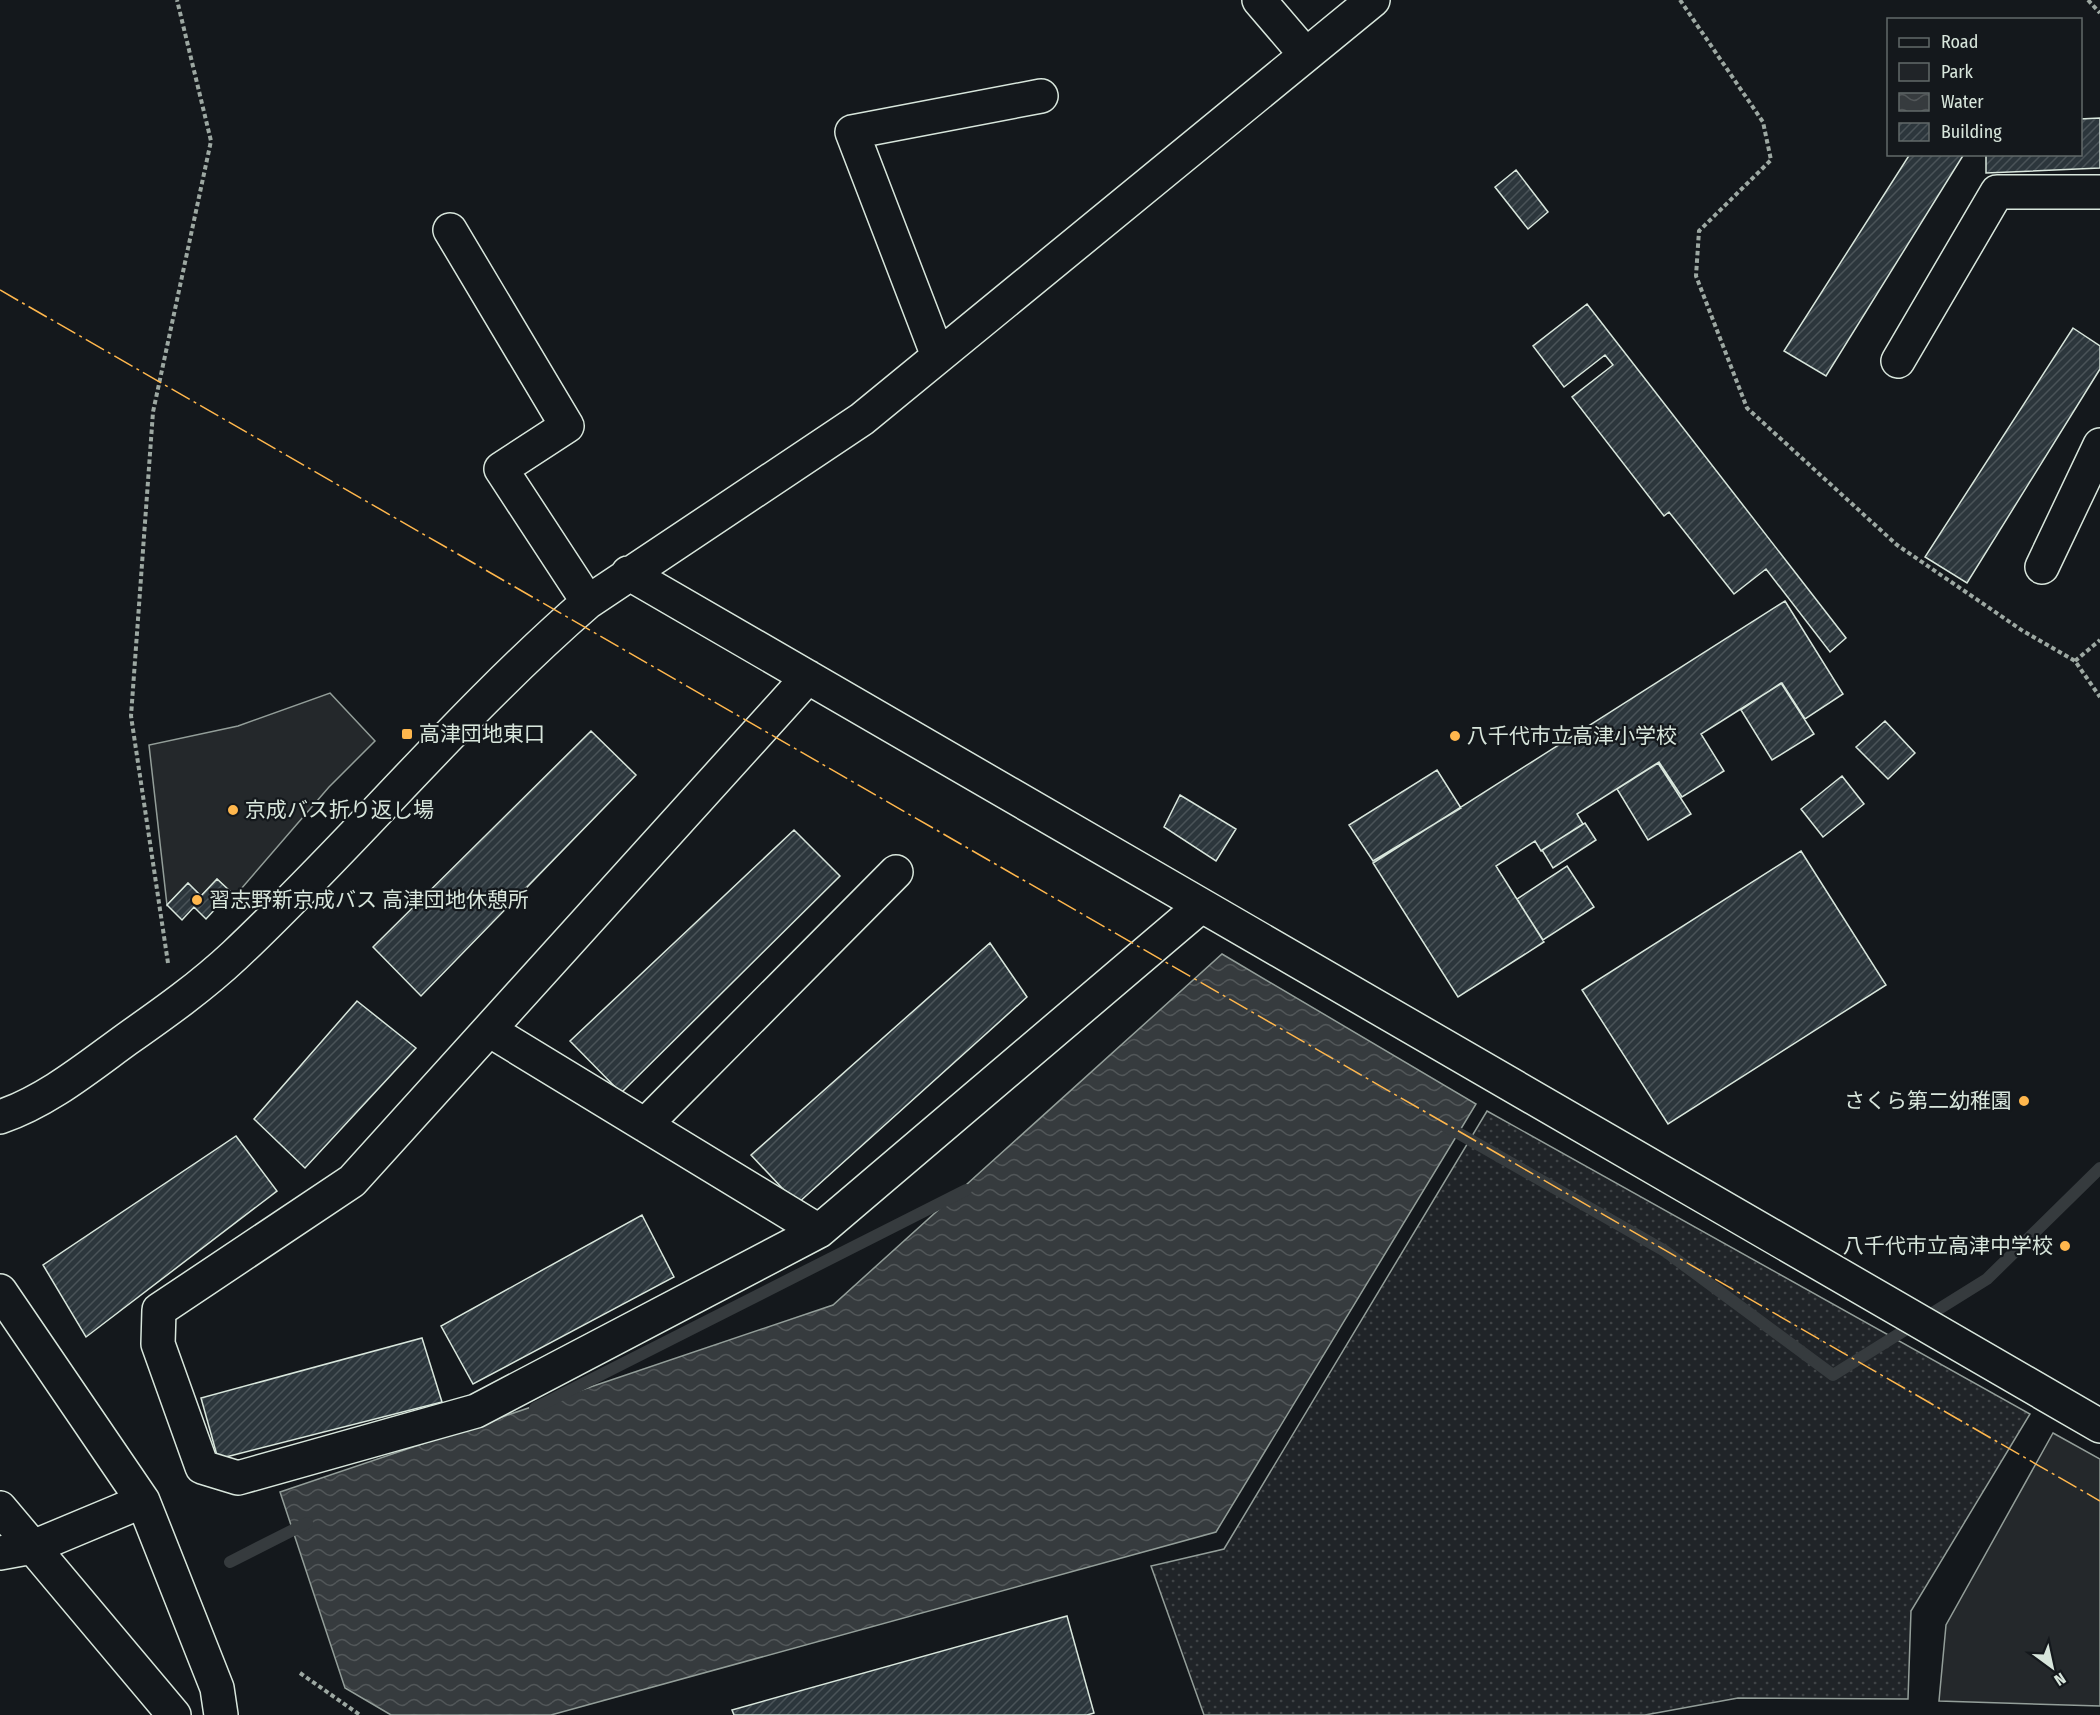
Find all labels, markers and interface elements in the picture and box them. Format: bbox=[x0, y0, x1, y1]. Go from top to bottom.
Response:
legend bbox=[1887, 18, 2082, 156]
text: Road bbox=[1941, 31, 1978, 53]
text: Park bbox=[1941, 61, 1974, 83]
text: Water bbox=[1941, 91, 1984, 113]
text: Building bbox=[1941, 121, 2002, 143]
place label: 高津団地東口 bbox=[419, 721, 545, 747]
place label: 八千代市立高津小学校 bbox=[1467, 723, 1677, 749]
marker: 高津団地東口 bbox=[400, 727, 414, 741]
marker: 八千代市立高津小学校 bbox=[1448, 729, 1462, 743]
place label: 京成バス折り返し場 bbox=[245, 797, 434, 823]
marker: 京成バス折り返し場 bbox=[226, 803, 240, 817]
place label: 習志野新京成バス 高津団地休憩所 bbox=[209, 887, 529, 913]
marker: 習志野新京成バス 高津団地休憩所 bbox=[190, 893, 204, 907]
place label: さくら第二幼稚園 bbox=[1844, 1088, 2012, 1114]
marker: さくら第二幼稚園 bbox=[2017, 1094, 2031, 1108]
place label: 八千代市立高津中学校 bbox=[1843, 1233, 2053, 1259]
marker: 八千代市立高津中学校 bbox=[2058, 1239, 2072, 1253]
north arrow bbox=[2022, 1637, 2082, 1697]
text: N bbox=[2051, 1669, 2069, 1690]

